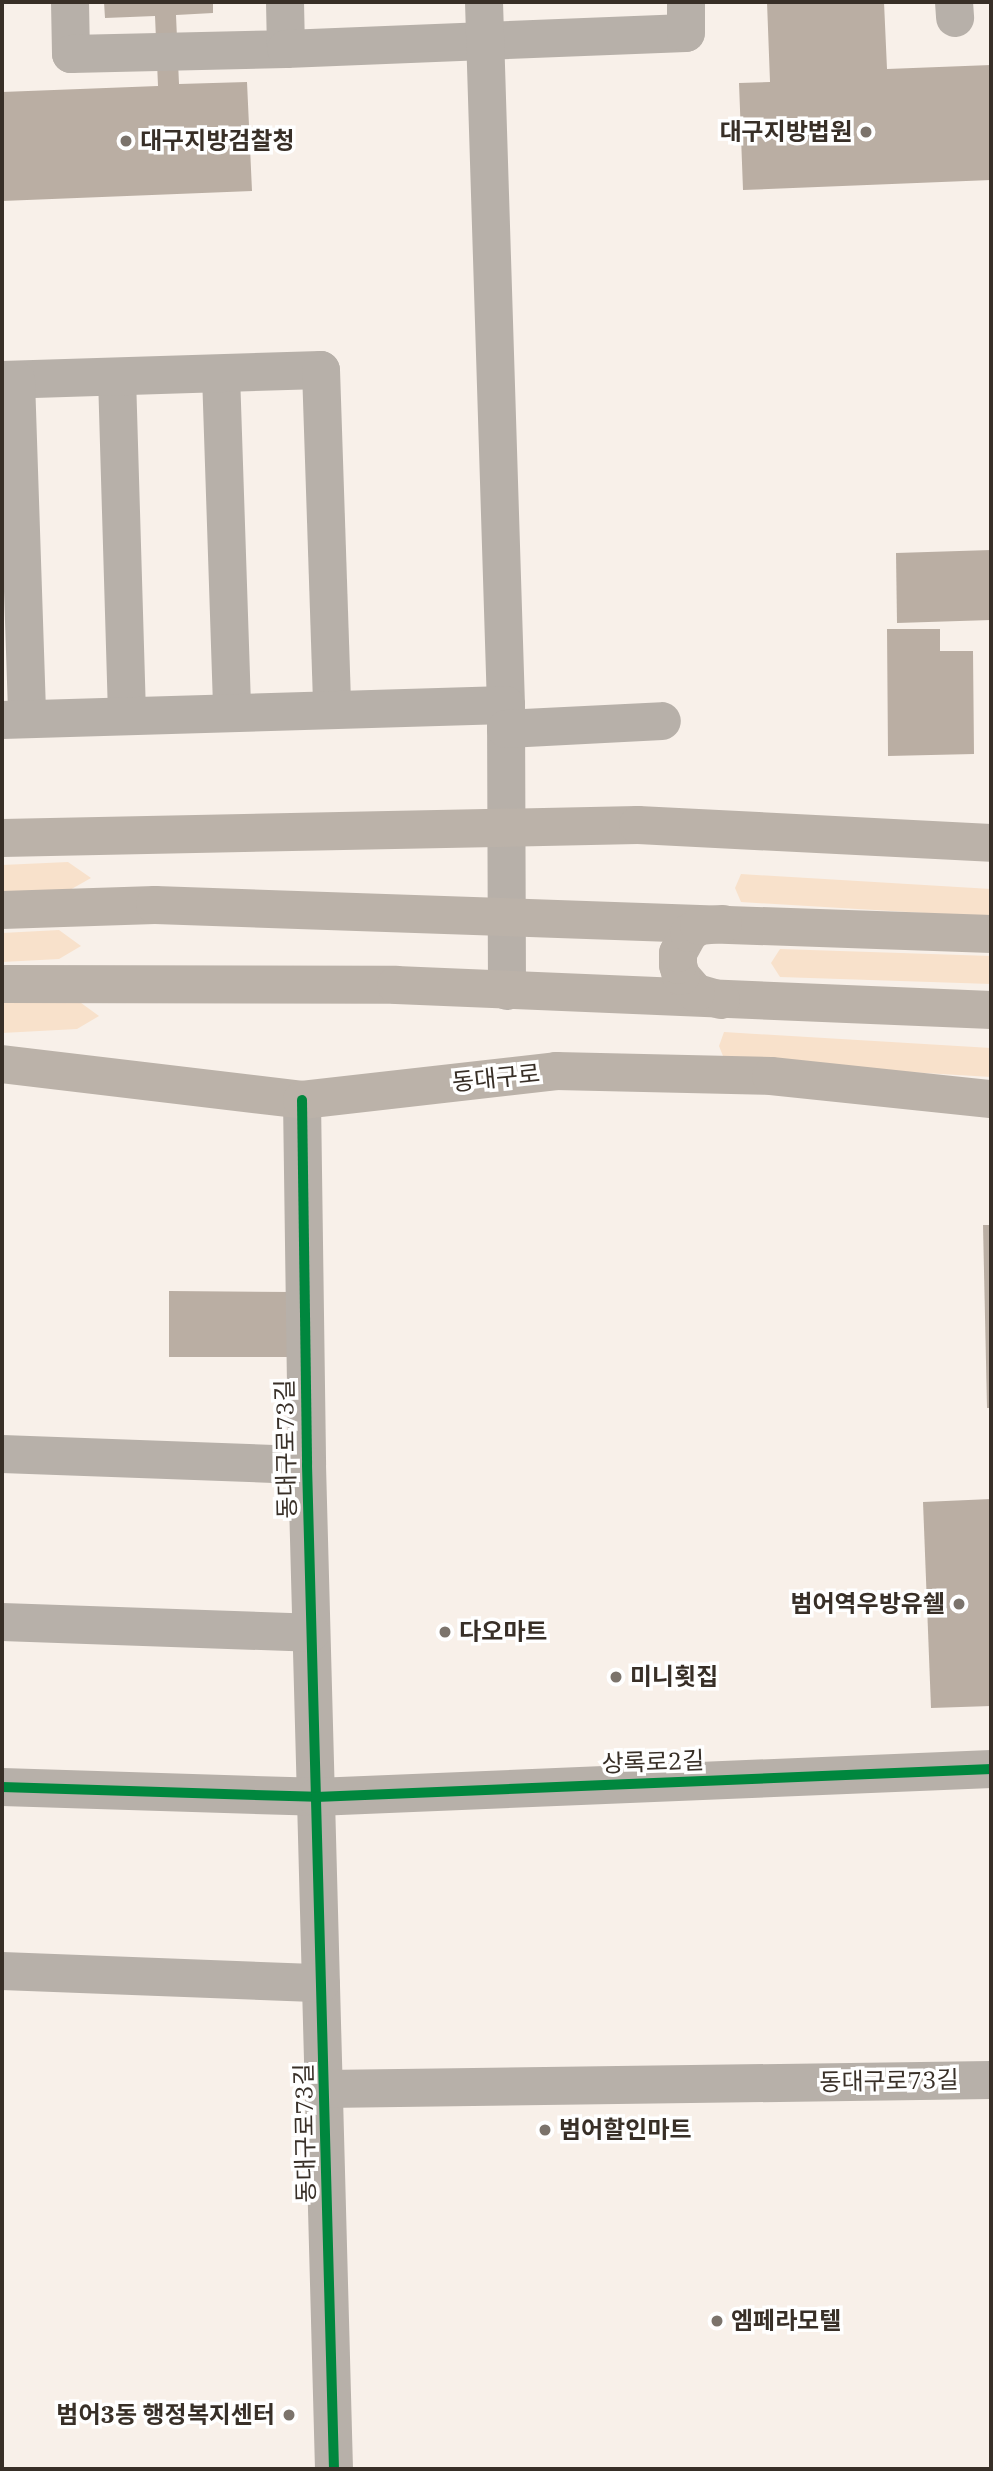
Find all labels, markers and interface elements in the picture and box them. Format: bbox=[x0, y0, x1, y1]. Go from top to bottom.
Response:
place label: 대구지방법원 bbox=[720, 118, 852, 146]
marker: 대구지방법원 bbox=[858, 124, 874, 140]
place label: 대구지방검찰청 bbox=[140, 127, 295, 155]
marker: 대구지방검찰청 bbox=[118, 133, 134, 149]
street label: 동대구로 bbox=[451, 1059, 541, 1097]
street label: 동대구로73길 bbox=[270, 1379, 302, 1519]
place label: 범어역우방유쉘 bbox=[790, 1590, 945, 1618]
marker: 범어역우방유쉘 bbox=[951, 1596, 967, 1612]
place label: 다오마트 bbox=[459, 1618, 547, 1646]
marker: 다오마트 bbox=[437, 1624, 453, 1640]
place label: 미니횟집 bbox=[630, 1663, 718, 1691]
marker: 미니횟집 bbox=[608, 1669, 624, 1685]
street label: 상록로2길 bbox=[601, 1746, 705, 1778]
street label: 동대구로73길 bbox=[289, 2063, 321, 2203]
street label: 동대구로73길 bbox=[819, 2065, 959, 2097]
place label: 범어할인마트 bbox=[559, 2116, 691, 2144]
marker: 범어할인마트 bbox=[537, 2122, 553, 2138]
place label: 엠페라모텔 bbox=[731, 2307, 841, 2335]
marker: 엠페라모텔 bbox=[709, 2313, 725, 2329]
place label: 범어3동 행정복지센터 bbox=[56, 2401, 275, 2429]
marker: 범어3동 행정복지센터 bbox=[281, 2407, 297, 2423]

